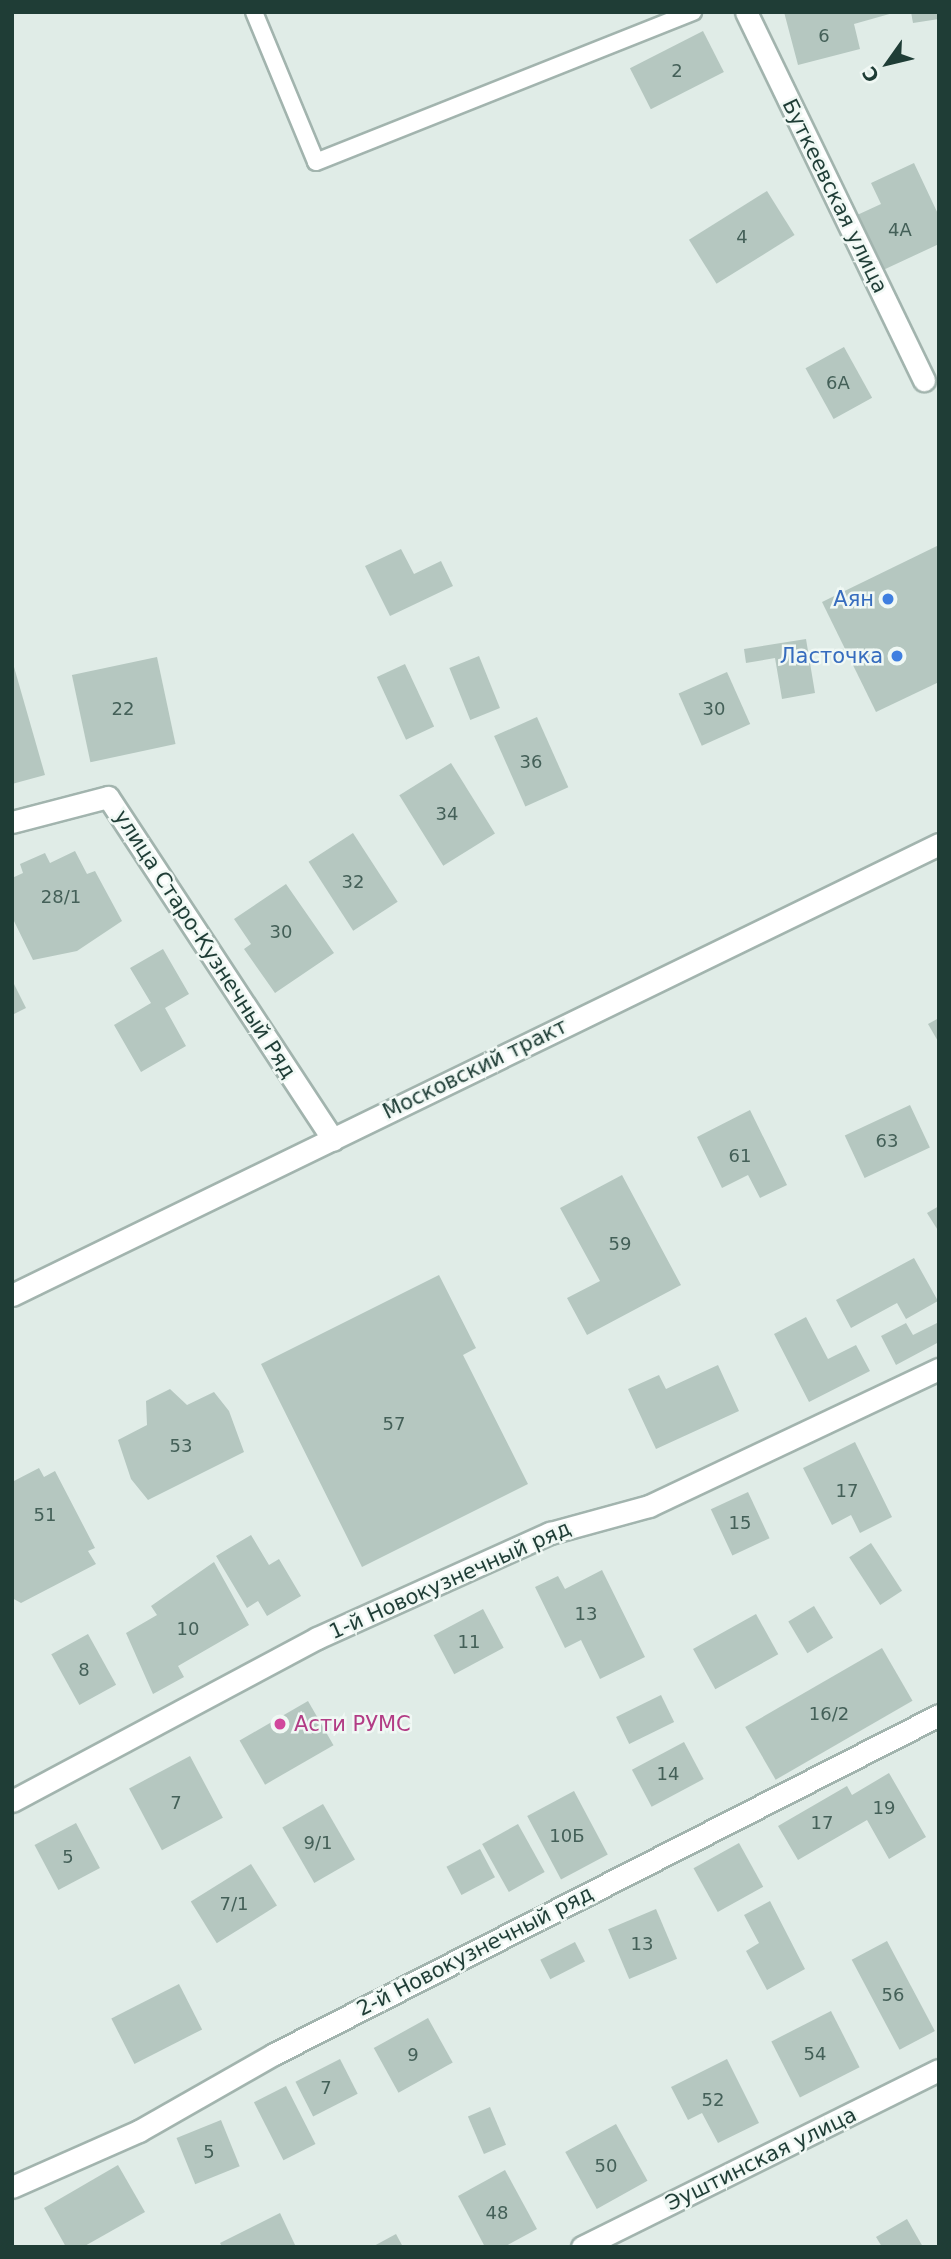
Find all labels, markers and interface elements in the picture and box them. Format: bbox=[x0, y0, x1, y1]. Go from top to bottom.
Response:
house number: 6 bbox=[818, 25, 830, 47]
north arrow bbox=[853, 28, 923, 98]
house number: 2 bbox=[671, 60, 683, 82]
text: С bbox=[858, 63, 884, 87]
street label: Буткеевская улица bbox=[777, 95, 893, 297]
house number: 4А bbox=[888, 219, 912, 241]
house number: 4 bbox=[736, 226, 748, 248]
house number: 6А bbox=[826, 372, 850, 394]
place label: Аян bbox=[833, 586, 874, 612]
marker: Аян bbox=[880, 591, 896, 607]
place label: Ласточка bbox=[780, 643, 883, 669]
marker: Ласточка bbox=[889, 648, 905, 664]
house number: 22 bbox=[112, 698, 134, 720]
house number: 30 bbox=[703, 698, 725, 720]
house number: 36 bbox=[520, 751, 542, 773]
house number: 34 bbox=[436, 803, 458, 825]
street label: улица Старо-Кузнечный Ряд bbox=[109, 805, 301, 1083]
house number: 32 bbox=[342, 871, 364, 893]
house number: 28/1 bbox=[41, 886, 81, 908]
house number: 30 bbox=[270, 921, 292, 943]
street label: Московский тракт bbox=[379, 1013, 571, 1125]
house number: 63 bbox=[876, 1130, 898, 1152]
house number: 61 bbox=[729, 1145, 751, 1167]
house number: 59 bbox=[609, 1233, 631, 1255]
house number: 57 bbox=[383, 1413, 405, 1435]
house number: 53 bbox=[170, 1435, 192, 1457]
house number: 17 bbox=[836, 1480, 858, 1502]
house number: 51 bbox=[34, 1504, 56, 1526]
house number: 15 bbox=[729, 1512, 751, 1534]
street label: 1-й Новокузнечный ряд bbox=[325, 1515, 575, 1645]
house number: 13 bbox=[575, 1603, 597, 1625]
house number: 10 bbox=[177, 1618, 199, 1640]
house number: 11 bbox=[458, 1631, 480, 1653]
house number: 8 bbox=[78, 1659, 90, 1681]
house number: 16/2 bbox=[809, 1703, 849, 1725]
place label: Асти РУМС bbox=[294, 1711, 411, 1737]
marker: Асти РУМС bbox=[272, 1716, 288, 1732]
house number: 14 bbox=[657, 1763, 679, 1785]
house number: 7 bbox=[170, 1792, 182, 1814]
house number: 19 bbox=[873, 1797, 895, 1819]
house number: 17 bbox=[811, 1812, 833, 1834]
house number: 10Б bbox=[549, 1825, 585, 1847]
house number: 9/1 bbox=[304, 1832, 332, 1854]
house number: 5 bbox=[62, 1846, 74, 1868]
street label: 2-й Новокузнечный ряд bbox=[353, 1880, 597, 2022]
house number: 7/1 bbox=[220, 1893, 248, 1915]
house number: 13 bbox=[631, 1933, 653, 1955]
house number: 56 bbox=[882, 1984, 904, 2006]
house number: 54 bbox=[804, 2043, 826, 2065]
house number: 9 bbox=[407, 2044, 419, 2066]
house number: 7 bbox=[320, 2077, 332, 2099]
house number: 52 bbox=[702, 2089, 724, 2111]
street label: Эуштинская улица bbox=[662, 2102, 860, 2216]
house number: 5 bbox=[203, 2141, 215, 2163]
house number: 50 bbox=[595, 2155, 617, 2177]
house number: 48 bbox=[486, 2202, 508, 2224]

